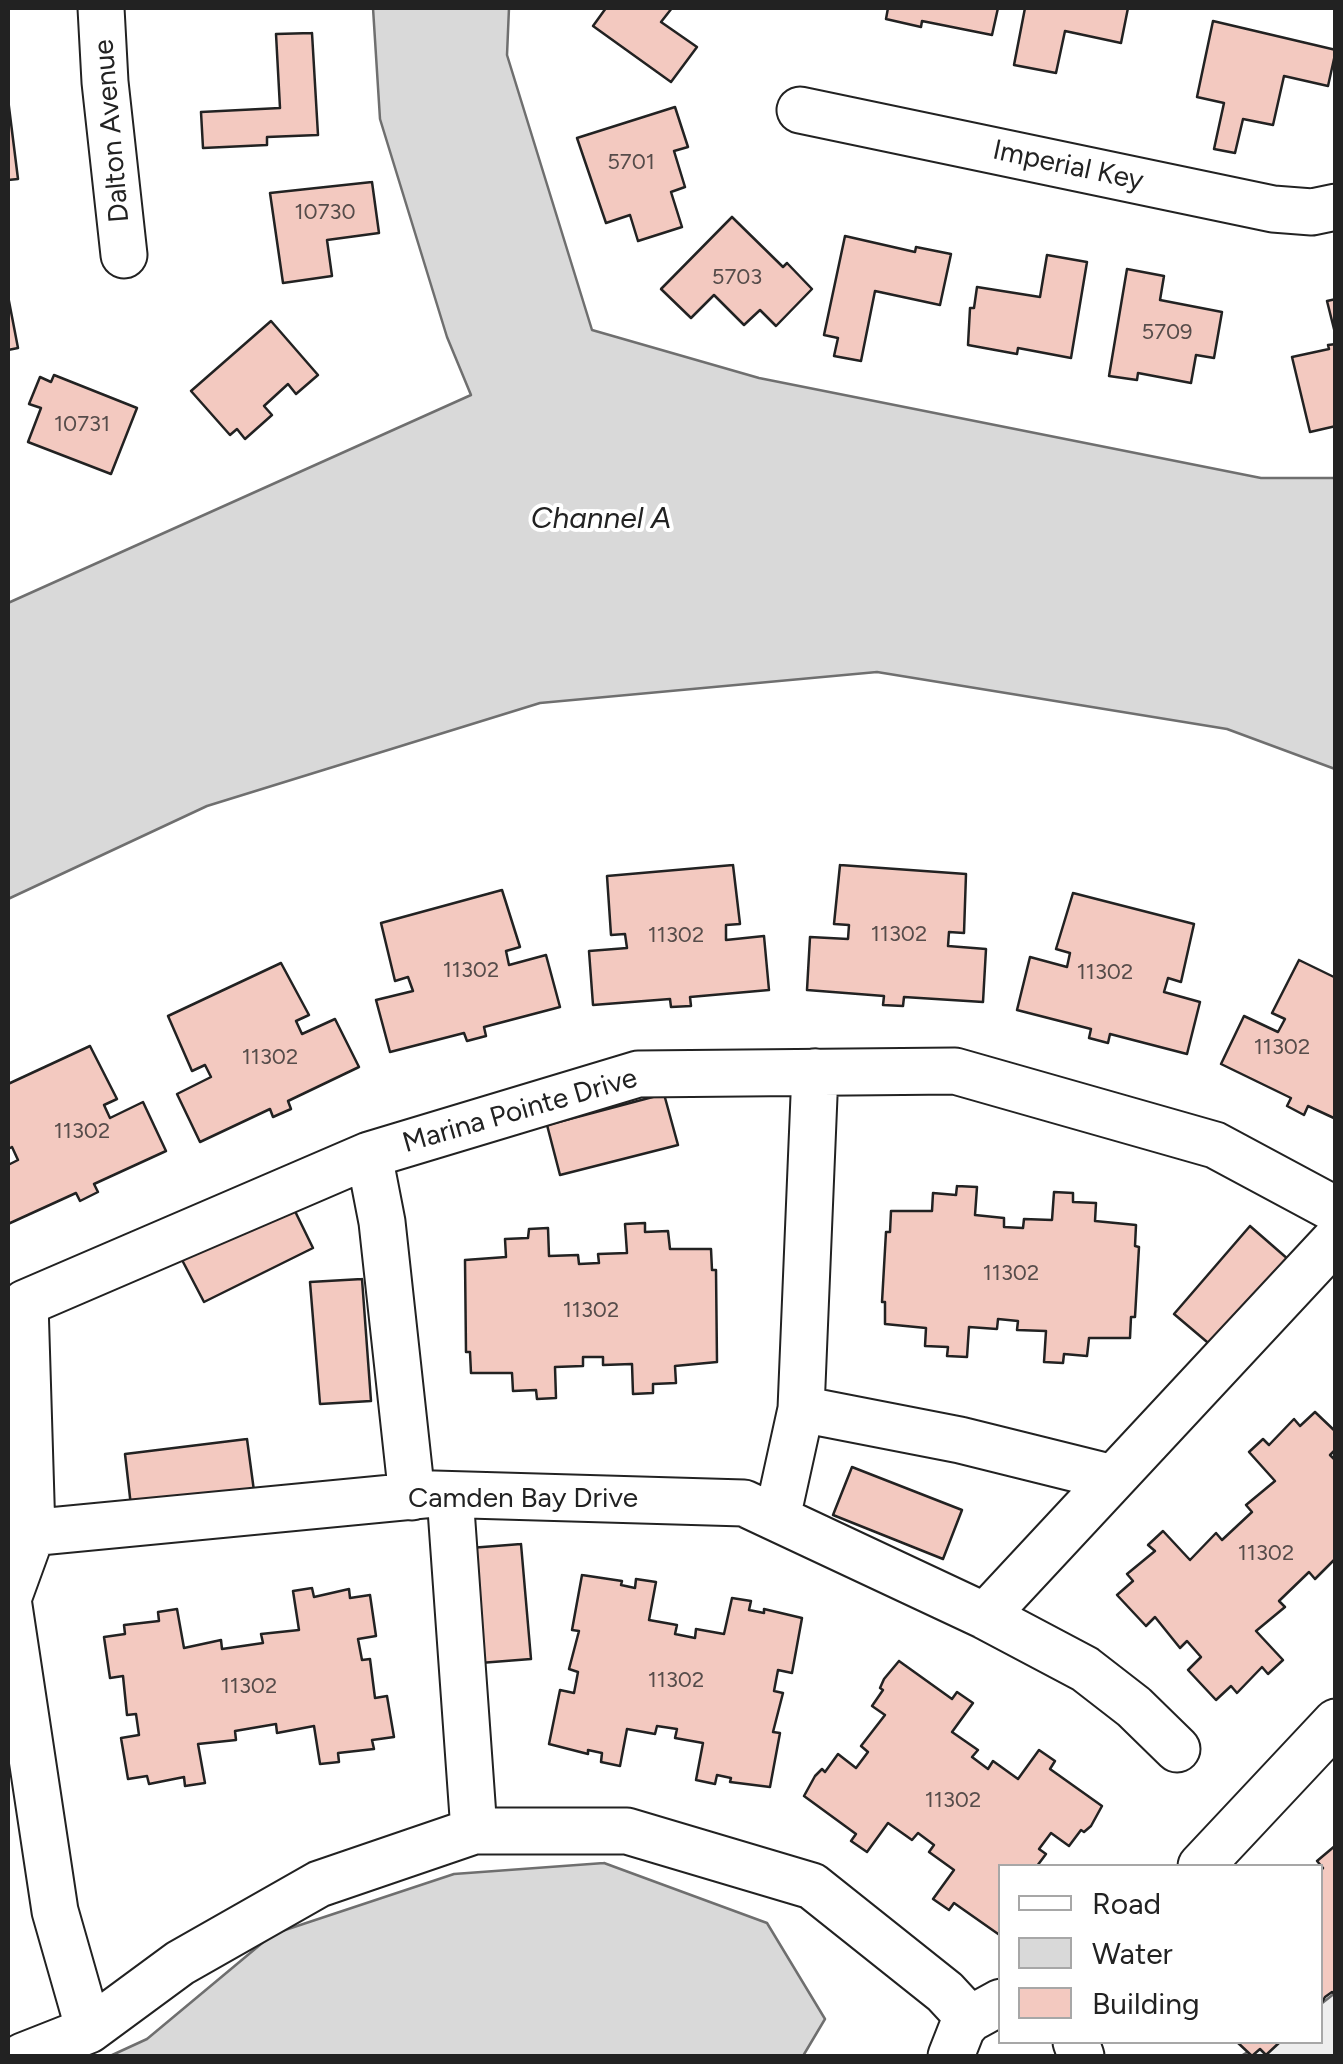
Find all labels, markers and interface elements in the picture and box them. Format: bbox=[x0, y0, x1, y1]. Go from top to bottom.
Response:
street label: Dalton Avenue bbox=[87, 38, 137, 224]
street label: Imperial Key bbox=[990, 134, 1146, 198]
house number: 5701 bbox=[607, 150, 655, 176]
house number: 10730 bbox=[294, 200, 356, 226]
house number: 5703 bbox=[712, 265, 762, 291]
house number: 5709 bbox=[1141, 320, 1193, 346]
house number: 10731 bbox=[54, 412, 110, 438]
water label: Channel A bbox=[531, 501, 671, 537]
house number: 11302 bbox=[871, 922, 927, 948]
house number: 11302 bbox=[648, 923, 704, 949]
house number: 11302 bbox=[443, 958, 499, 984]
house number: 11302 bbox=[1077, 960, 1133, 986]
house number: 11302 bbox=[1254, 1035, 1310, 1061]
house number: 11302 bbox=[242, 1045, 298, 1071]
street label: Marina Pointe Drive bbox=[399, 1061, 641, 1161]
house number: 11302 bbox=[54, 1119, 110, 1145]
house number: 11302 bbox=[983, 1261, 1039, 1287]
house number: 11302 bbox=[563, 1298, 619, 1324]
street label: Camden Bay Drive bbox=[408, 1482, 638, 1516]
house number: 11302 bbox=[1238, 1541, 1294, 1567]
house number: 11302 bbox=[648, 1668, 704, 1694]
house number: 11302 bbox=[221, 1674, 277, 1700]
house number: 11302 bbox=[925, 1788, 981, 1814]
legend bbox=[998, 1864, 1323, 2044]
text: Road bbox=[1092, 1885, 1161, 1922]
text: Water bbox=[1092, 1935, 1173, 1972]
text: Building bbox=[1092, 1985, 1200, 2022]

